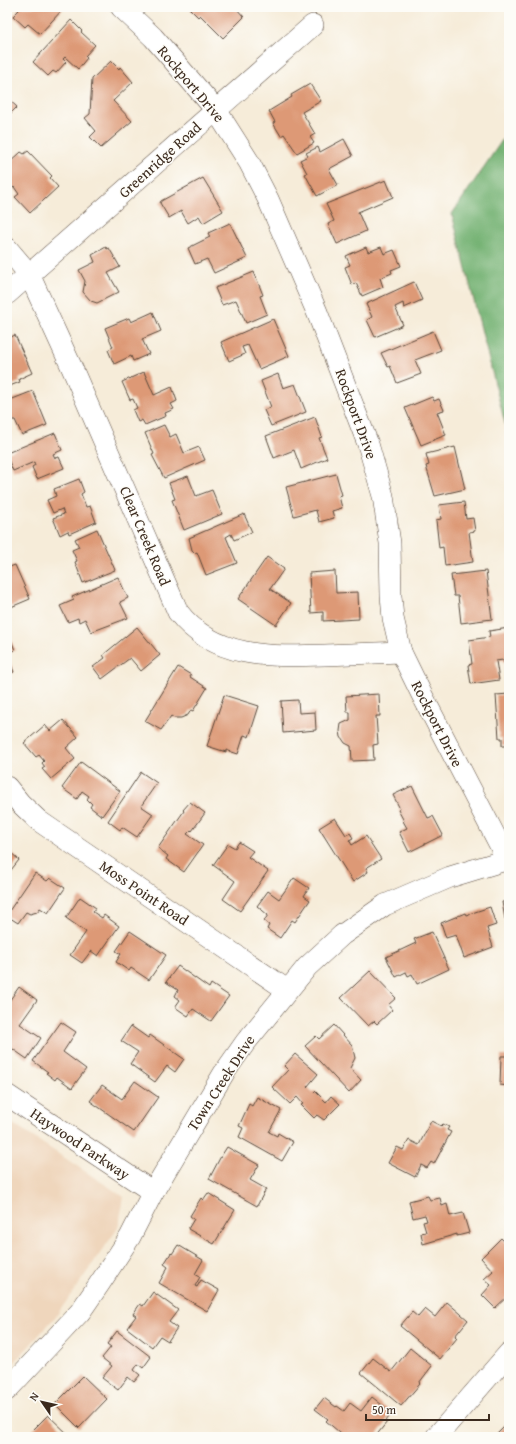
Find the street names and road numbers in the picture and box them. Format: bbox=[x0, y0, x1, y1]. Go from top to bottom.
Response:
street label: Rockport Drive bbox=[153, 41, 230, 127]
street label: Greenridge Road bbox=[114, 117, 206, 203]
street label: Rockport Drive bbox=[330, 366, 382, 462]
street label: Clear Creek Road bbox=[115, 483, 176, 589]
street label: Rockport Drive bbox=[407, 677, 468, 771]
street label: Moss Point Road bbox=[96, 855, 193, 930]
street label: Town Creek Drive bbox=[182, 1031, 259, 1135]
street label: Haywood Parkway bbox=[27, 1103, 134, 1185]

